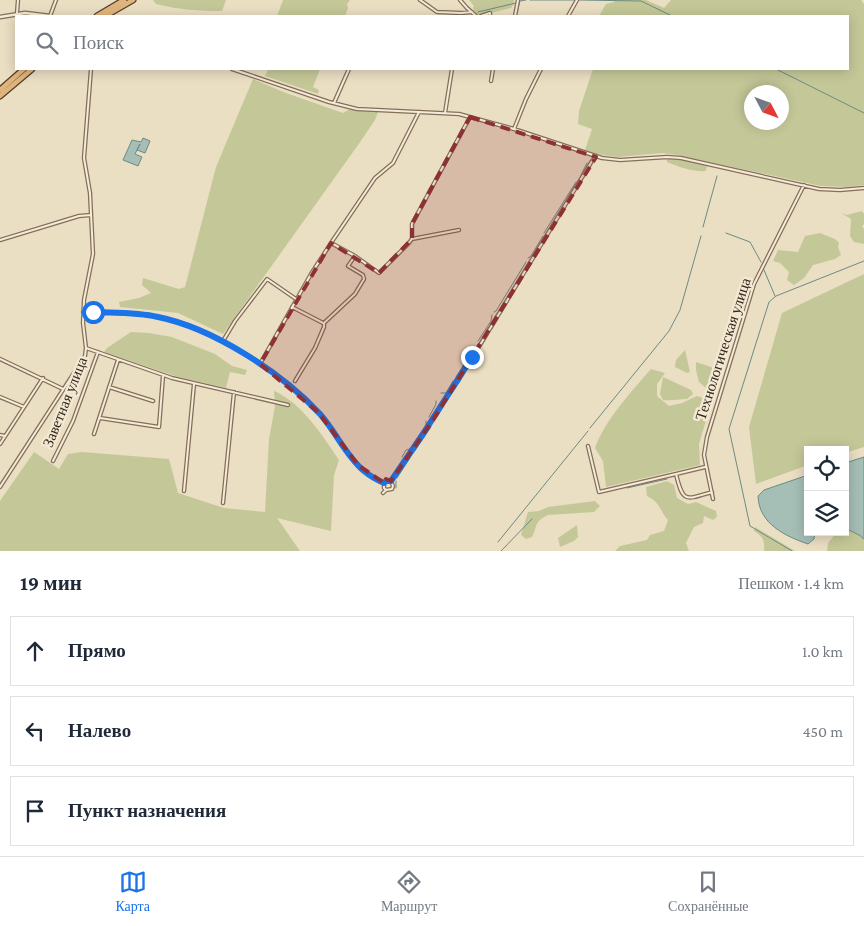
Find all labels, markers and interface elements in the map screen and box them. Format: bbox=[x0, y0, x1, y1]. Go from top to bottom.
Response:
search box bbox=[15, 15, 849, 70]
icon: search bbox=[33, 29, 61, 57]
text: Поиск bbox=[73, 32, 124, 53]
north arrow bbox=[744, 85, 789, 130]
street label: Технологическая улица bbox=[692, 275, 754, 422]
route start bbox=[82, 301, 105, 324]
route end bbox=[461, 346, 484, 369]
street label: Заветная улица bbox=[40, 354, 90, 449]
map controls bbox=[804, 446, 849, 536]
button: locate bbox=[804, 446, 849, 491]
button: layers bbox=[804, 491, 849, 536]
text: 19 мин bbox=[20, 571, 82, 595]
text: Пешком · 1.4 km bbox=[738, 575, 844, 592]
icon: ahead bbox=[21, 637, 49, 665]
text: Прямо bbox=[68, 640, 126, 661]
text: 1.0 km bbox=[802, 643, 843, 660]
icon: left bbox=[21, 717, 49, 745]
text: Налево bbox=[68, 720, 131, 741]
text: 450 m bbox=[802, 723, 843, 740]
icon: arrive bbox=[21, 797, 49, 825]
text: Пункт назначения bbox=[68, 800, 226, 821]
tab: Карта bbox=[115, 868, 150, 915]
tab: Маршрут bbox=[381, 868, 437, 915]
tab: Сохранённые bbox=[668, 868, 749, 915]

